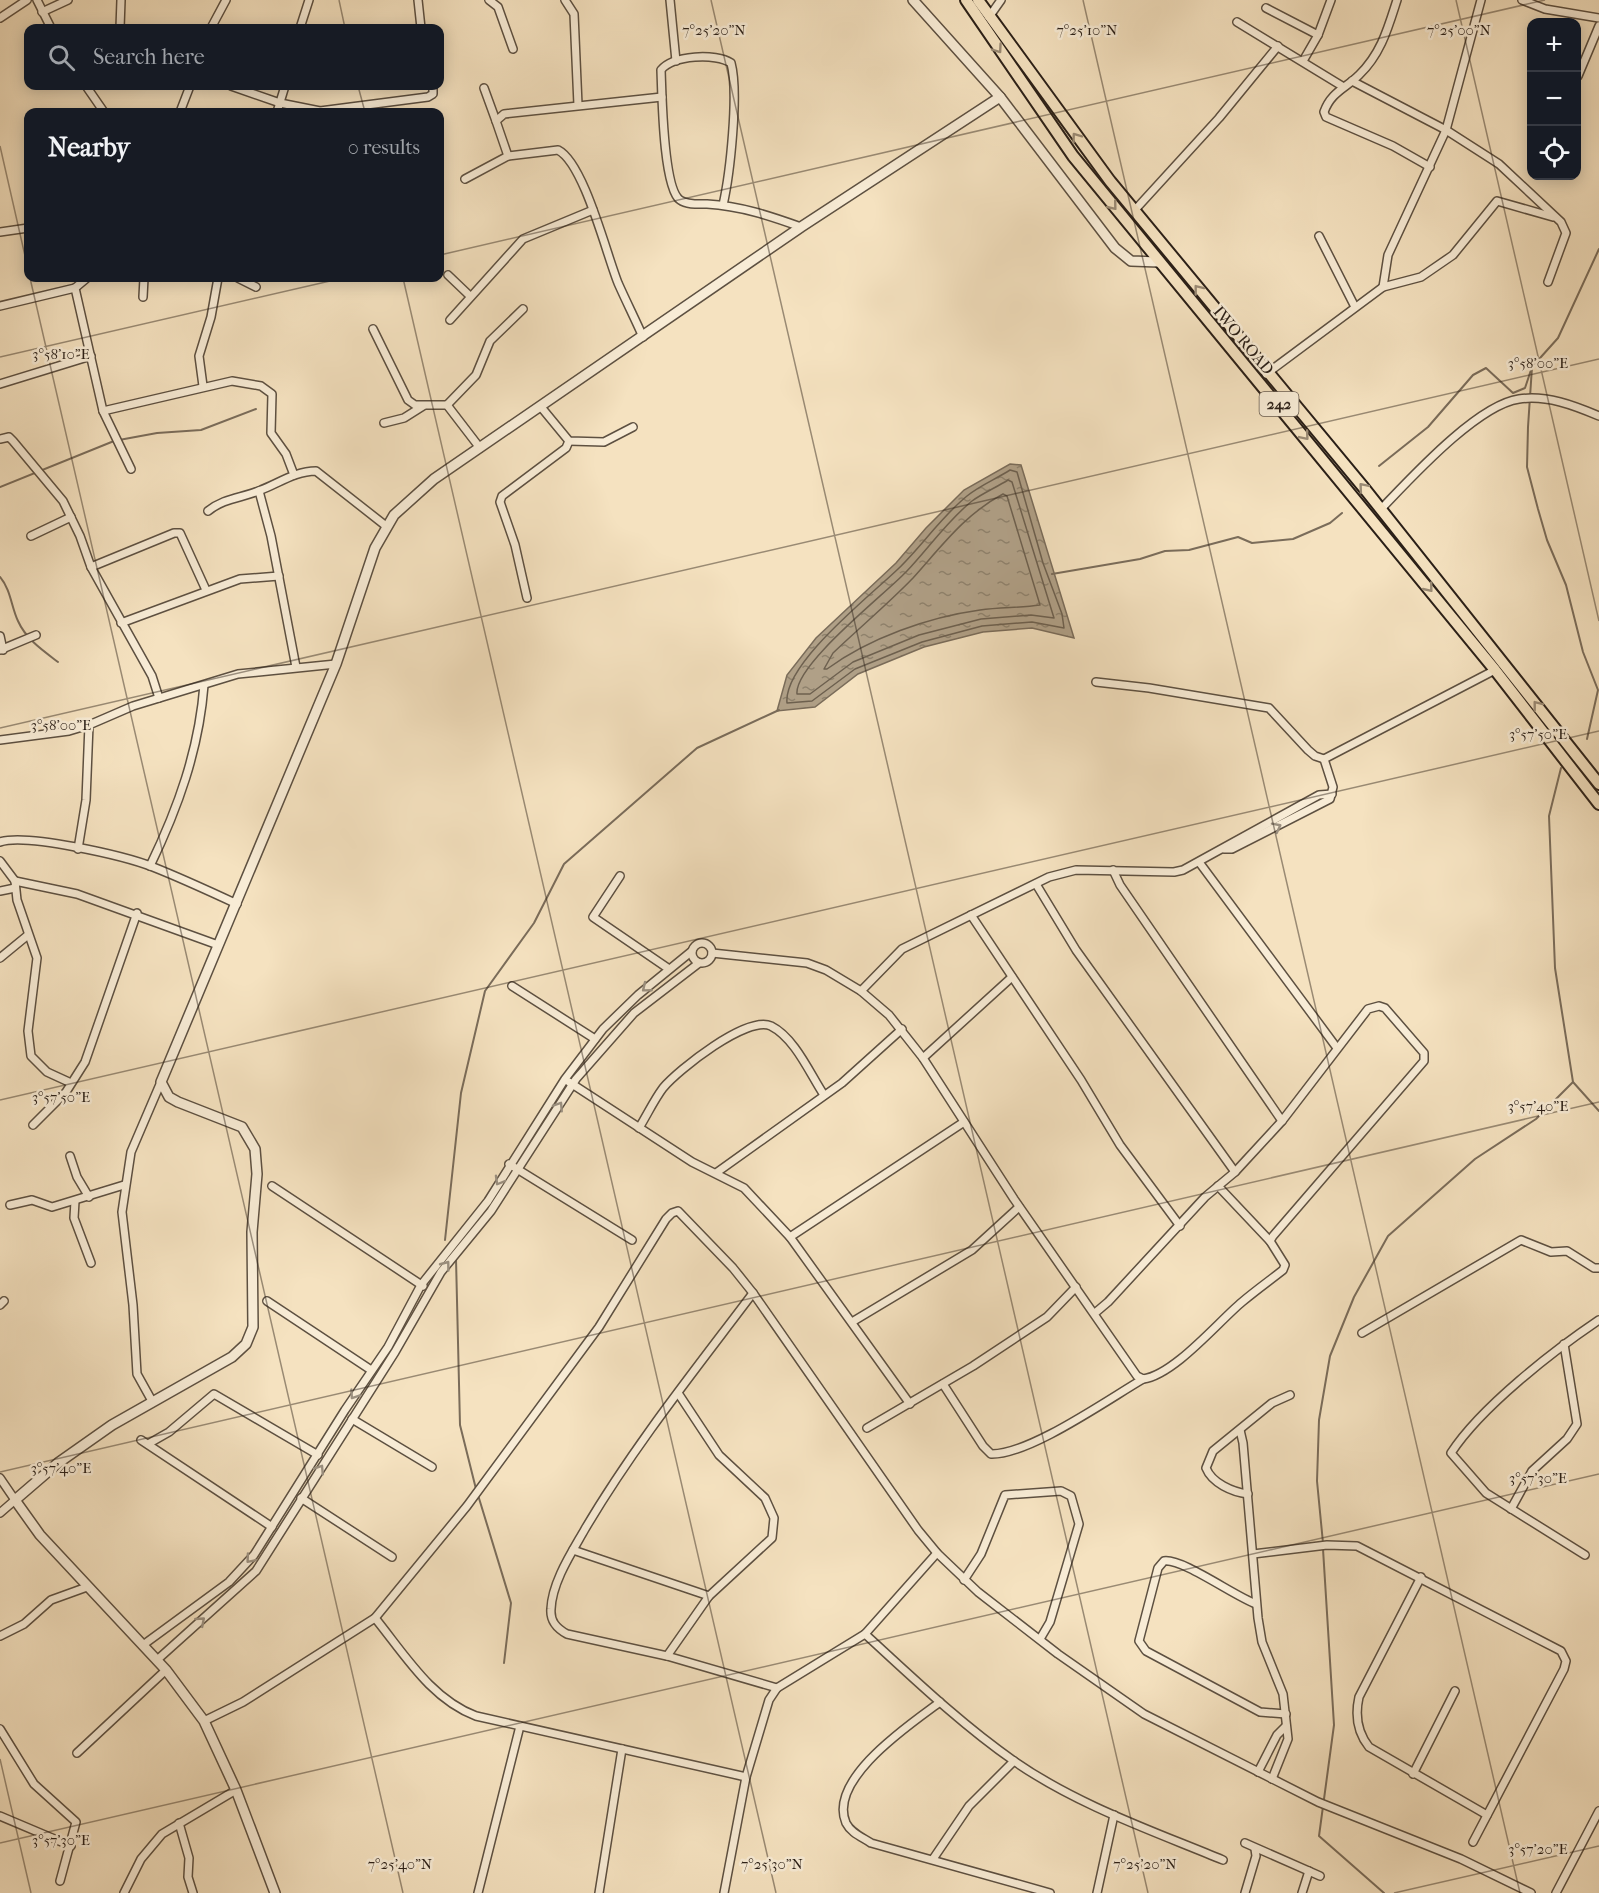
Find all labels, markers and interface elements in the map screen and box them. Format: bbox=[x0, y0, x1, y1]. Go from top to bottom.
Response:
map controls bbox=[1527, 18, 1581, 180]
button: + bbox=[1527, 18, 1581, 72]
text: 7°25'20"N bbox=[682, 21, 746, 39]
text: 7°25'10"N bbox=[1057, 21, 1118, 39]
text: 7°25'00"N bbox=[1427, 21, 1492, 39]
search box bbox=[24, 24, 444, 90]
icon: search bbox=[45, 41, 78, 74]
one-way arrow bbox=[991, 42, 1002, 53]
text: Search here bbox=[93, 44, 205, 70]
button: − bbox=[1527, 72, 1581, 126]
button: locate bbox=[1527, 126, 1581, 180]
text: Nearby bbox=[48, 132, 130, 163]
one-way arrow bbox=[1072, 132, 1083, 143]
text: 0 results bbox=[348, 136, 420, 159]
one-way arrow bbox=[1106, 199, 1117, 210]
one-way arrow bbox=[1194, 285, 1205, 296]
street label: IWO ROAD bbox=[1209, 302, 1278, 379]
text: 3°58'10"E bbox=[32, 345, 90, 363]
text: 3°58'00"E bbox=[1508, 354, 1568, 372]
road number: 242 bbox=[1260, 392, 1298, 416]
one-way arrow bbox=[1298, 429, 1309, 440]
one-way arrow bbox=[1359, 483, 1370, 494]
one-way arrow bbox=[1421, 581, 1432, 592]
one-way arrow bbox=[1534, 701, 1545, 712]
text: 3°58'00"E bbox=[31, 716, 91, 734]
text: 3°57'50"E bbox=[1509, 725, 1567, 743]
one-way arrow bbox=[1271, 823, 1282, 834]
one-way arrow bbox=[642, 980, 653, 991]
text: 3°57'50"E bbox=[32, 1088, 90, 1106]
text: 3°57'40"E bbox=[1508, 1097, 1568, 1115]
one-way arrow bbox=[551, 1102, 562, 1113]
one-way arrow bbox=[495, 1175, 506, 1186]
one-way arrow bbox=[439, 1261, 450, 1272]
one-way arrow bbox=[350, 1389, 362, 1399]
text: 3°57'40"E bbox=[31, 1459, 91, 1477]
one-way arrow bbox=[313, 1465, 324, 1476]
text: 3°57'30"E bbox=[1509, 1469, 1567, 1487]
one-way arrow bbox=[246, 1552, 257, 1563]
one-way arrow bbox=[194, 1618, 205, 1629]
text: 3°57'30"E bbox=[32, 1831, 90, 1849]
text: 3°57'20"E bbox=[1508, 1840, 1568, 1858]
text: 7°25'40"N bbox=[368, 1855, 433, 1873]
text: 7°25'30"N bbox=[741, 1855, 803, 1873]
text: 7°25'20"N bbox=[1113, 1855, 1177, 1873]

